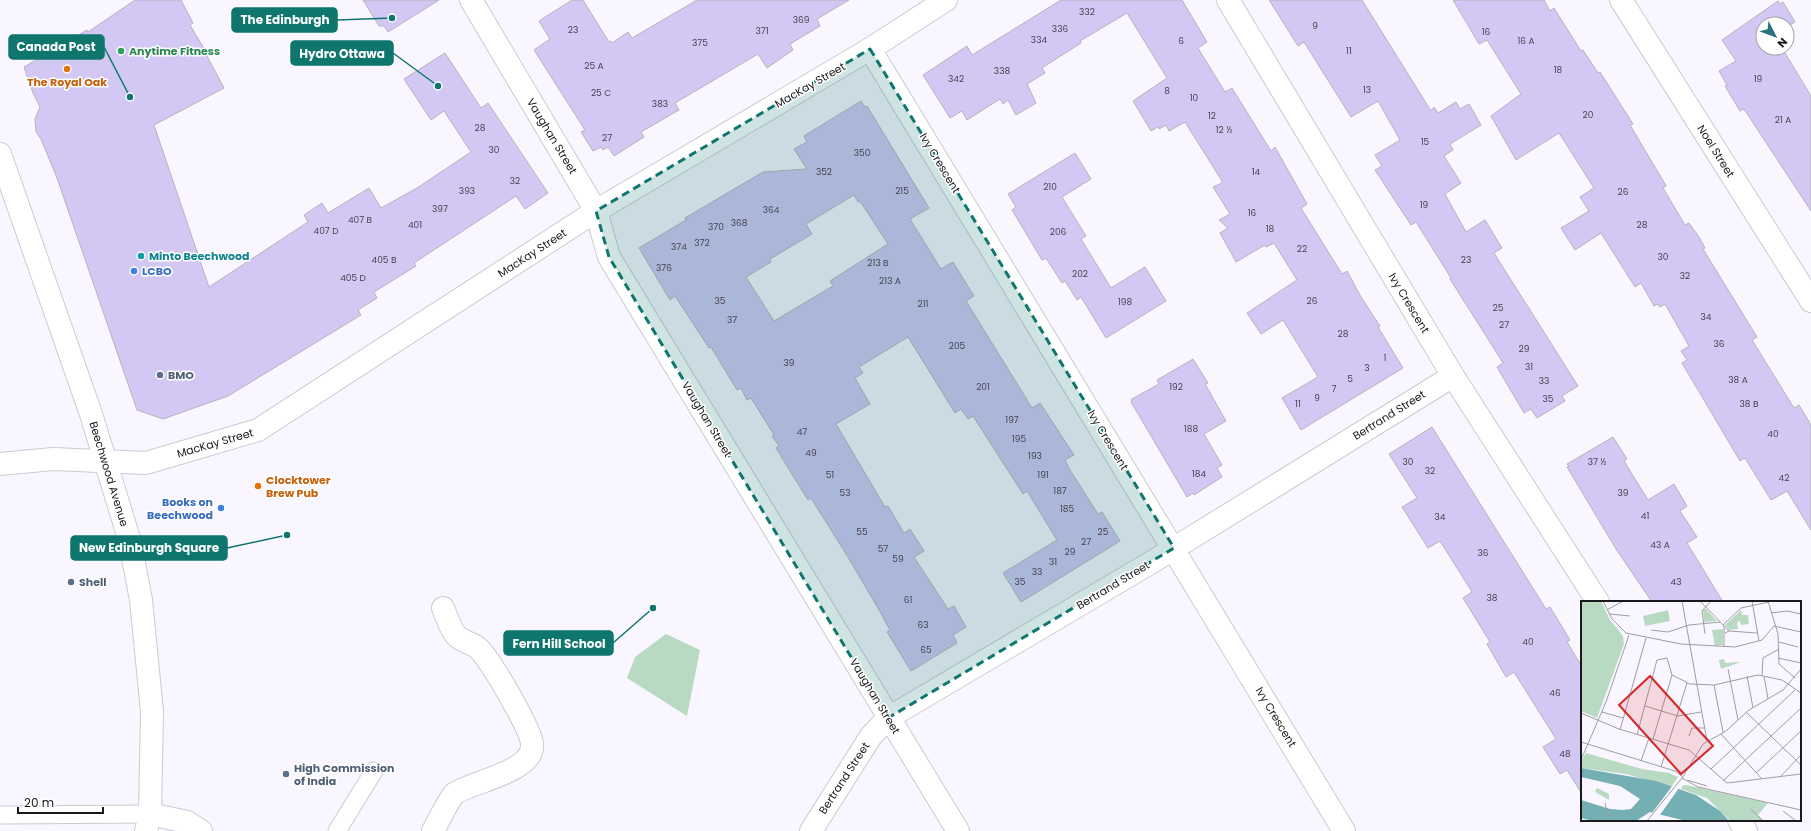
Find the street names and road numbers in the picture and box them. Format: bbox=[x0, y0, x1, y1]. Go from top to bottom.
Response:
street label: MacKay Street bbox=[772, 58, 848, 112]
street label: Vaughan Street bbox=[523, 95, 581, 177]
street label: Noel Street bbox=[1693, 122, 1739, 180]
street label: Ivy Crescent bbox=[916, 130, 964, 196]
street label: MacKay Street bbox=[495, 225, 569, 281]
street label: Ivy Crescent bbox=[1385, 270, 1433, 336]
street label: Vaughan Street bbox=[678, 378, 736, 460]
street label: Bertrand Street bbox=[1350, 386, 1428, 444]
street label: Ivy Crescent bbox=[1084, 407, 1132, 473]
street label: Beechwood Avenue bbox=[85, 420, 133, 529]
street label: MacKay Street bbox=[175, 424, 255, 462]
street label: Bertrand Street bbox=[1073, 557, 1153, 613]
street label: Vaughan Street bbox=[846, 655, 904, 737]
street label: Ivy Crescent bbox=[1252, 684, 1300, 750]
street label: Bertrand Street bbox=[815, 739, 873, 817]

